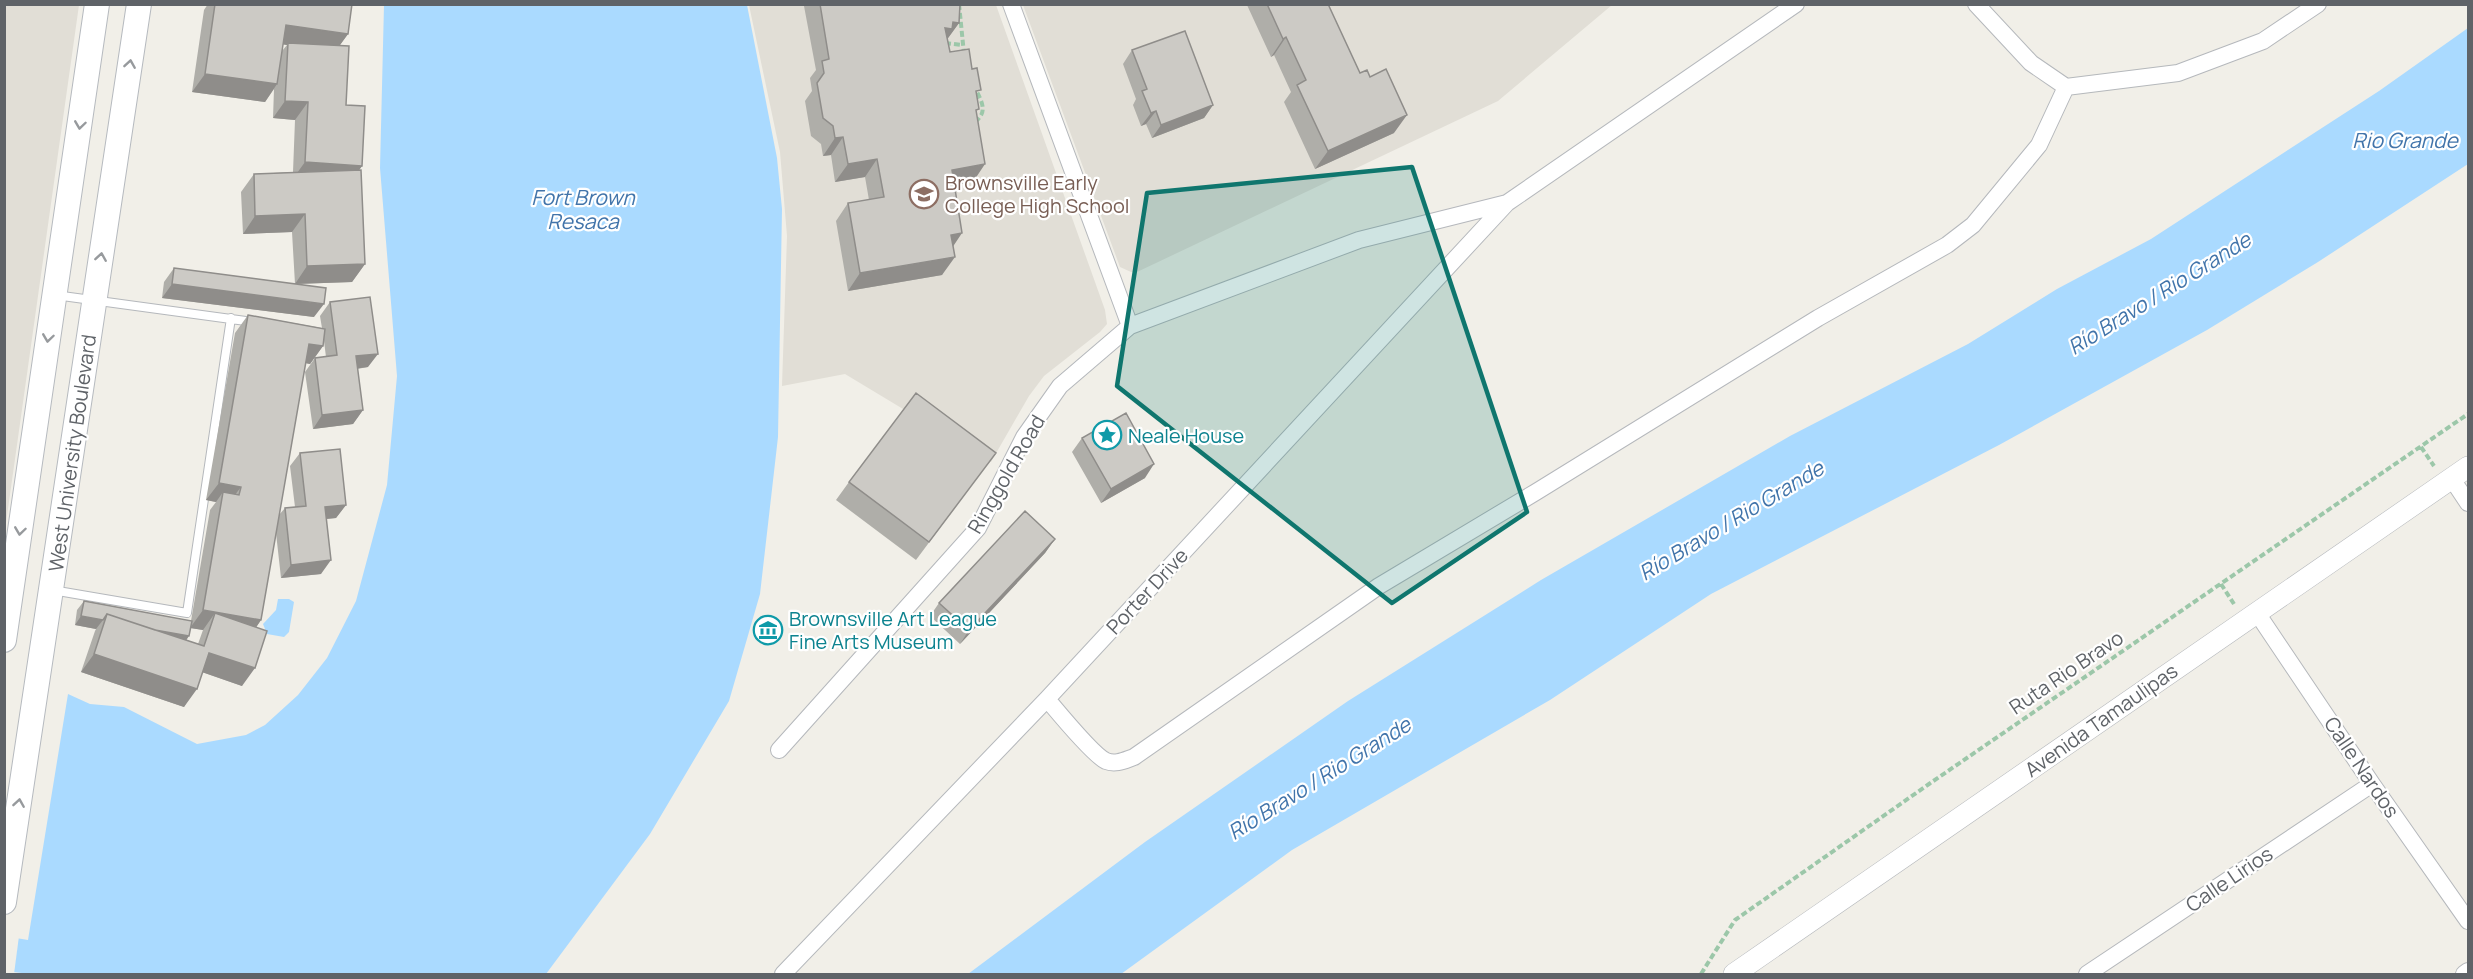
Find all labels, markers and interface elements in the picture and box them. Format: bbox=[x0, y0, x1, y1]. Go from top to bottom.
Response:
one-way arrow bbox=[123, 59, 135, 69]
one-way arrow bbox=[74, 120, 86, 129]
water label: Rio Grande bbox=[2352, 126, 2459, 154]
place label: Brownsville Early College High School bbox=[945, 169, 1129, 219]
school or university icon: Brownsville Early College High School bbox=[908, 178, 940, 210]
water label: Fort Brown Resaca bbox=[531, 183, 636, 235]
water label: Río Bravo / Rio Grande bbox=[2062, 224, 2257, 361]
one-way arrow bbox=[94, 252, 107, 262]
street label: West University Boulevard bbox=[42, 333, 102, 573]
one-way arrow bbox=[43, 334, 55, 343]
street label: Ringgold Road bbox=[961, 410, 1051, 538]
place icon: Neale House bbox=[1091, 419, 1123, 451]
place label: Neale House bbox=[1128, 422, 1244, 449]
water label: Río Bravo / Rio Grande bbox=[1633, 453, 1830, 586]
one-way arrow bbox=[14, 527, 26, 536]
street label: Porter Drive bbox=[1100, 542, 1194, 640]
place label: Brownsville Art League Fine Arts Museum bbox=[789, 605, 997, 655]
museum icon: Brownsville Art League Fine Arts Museum bbox=[752, 614, 784, 646]
street label: Ruta Rio Bravo bbox=[2004, 624, 2128, 720]
street label: Avenida Tamaulipas bbox=[2019, 657, 2183, 783]
water label: Río Bravo / Rio Grande bbox=[1222, 709, 1417, 846]
street label: Calle Nardos bbox=[2318, 711, 2406, 823]
one-way arrow bbox=[13, 798, 25, 807]
street label: Calle Lirios bbox=[2180, 840, 2278, 918]

